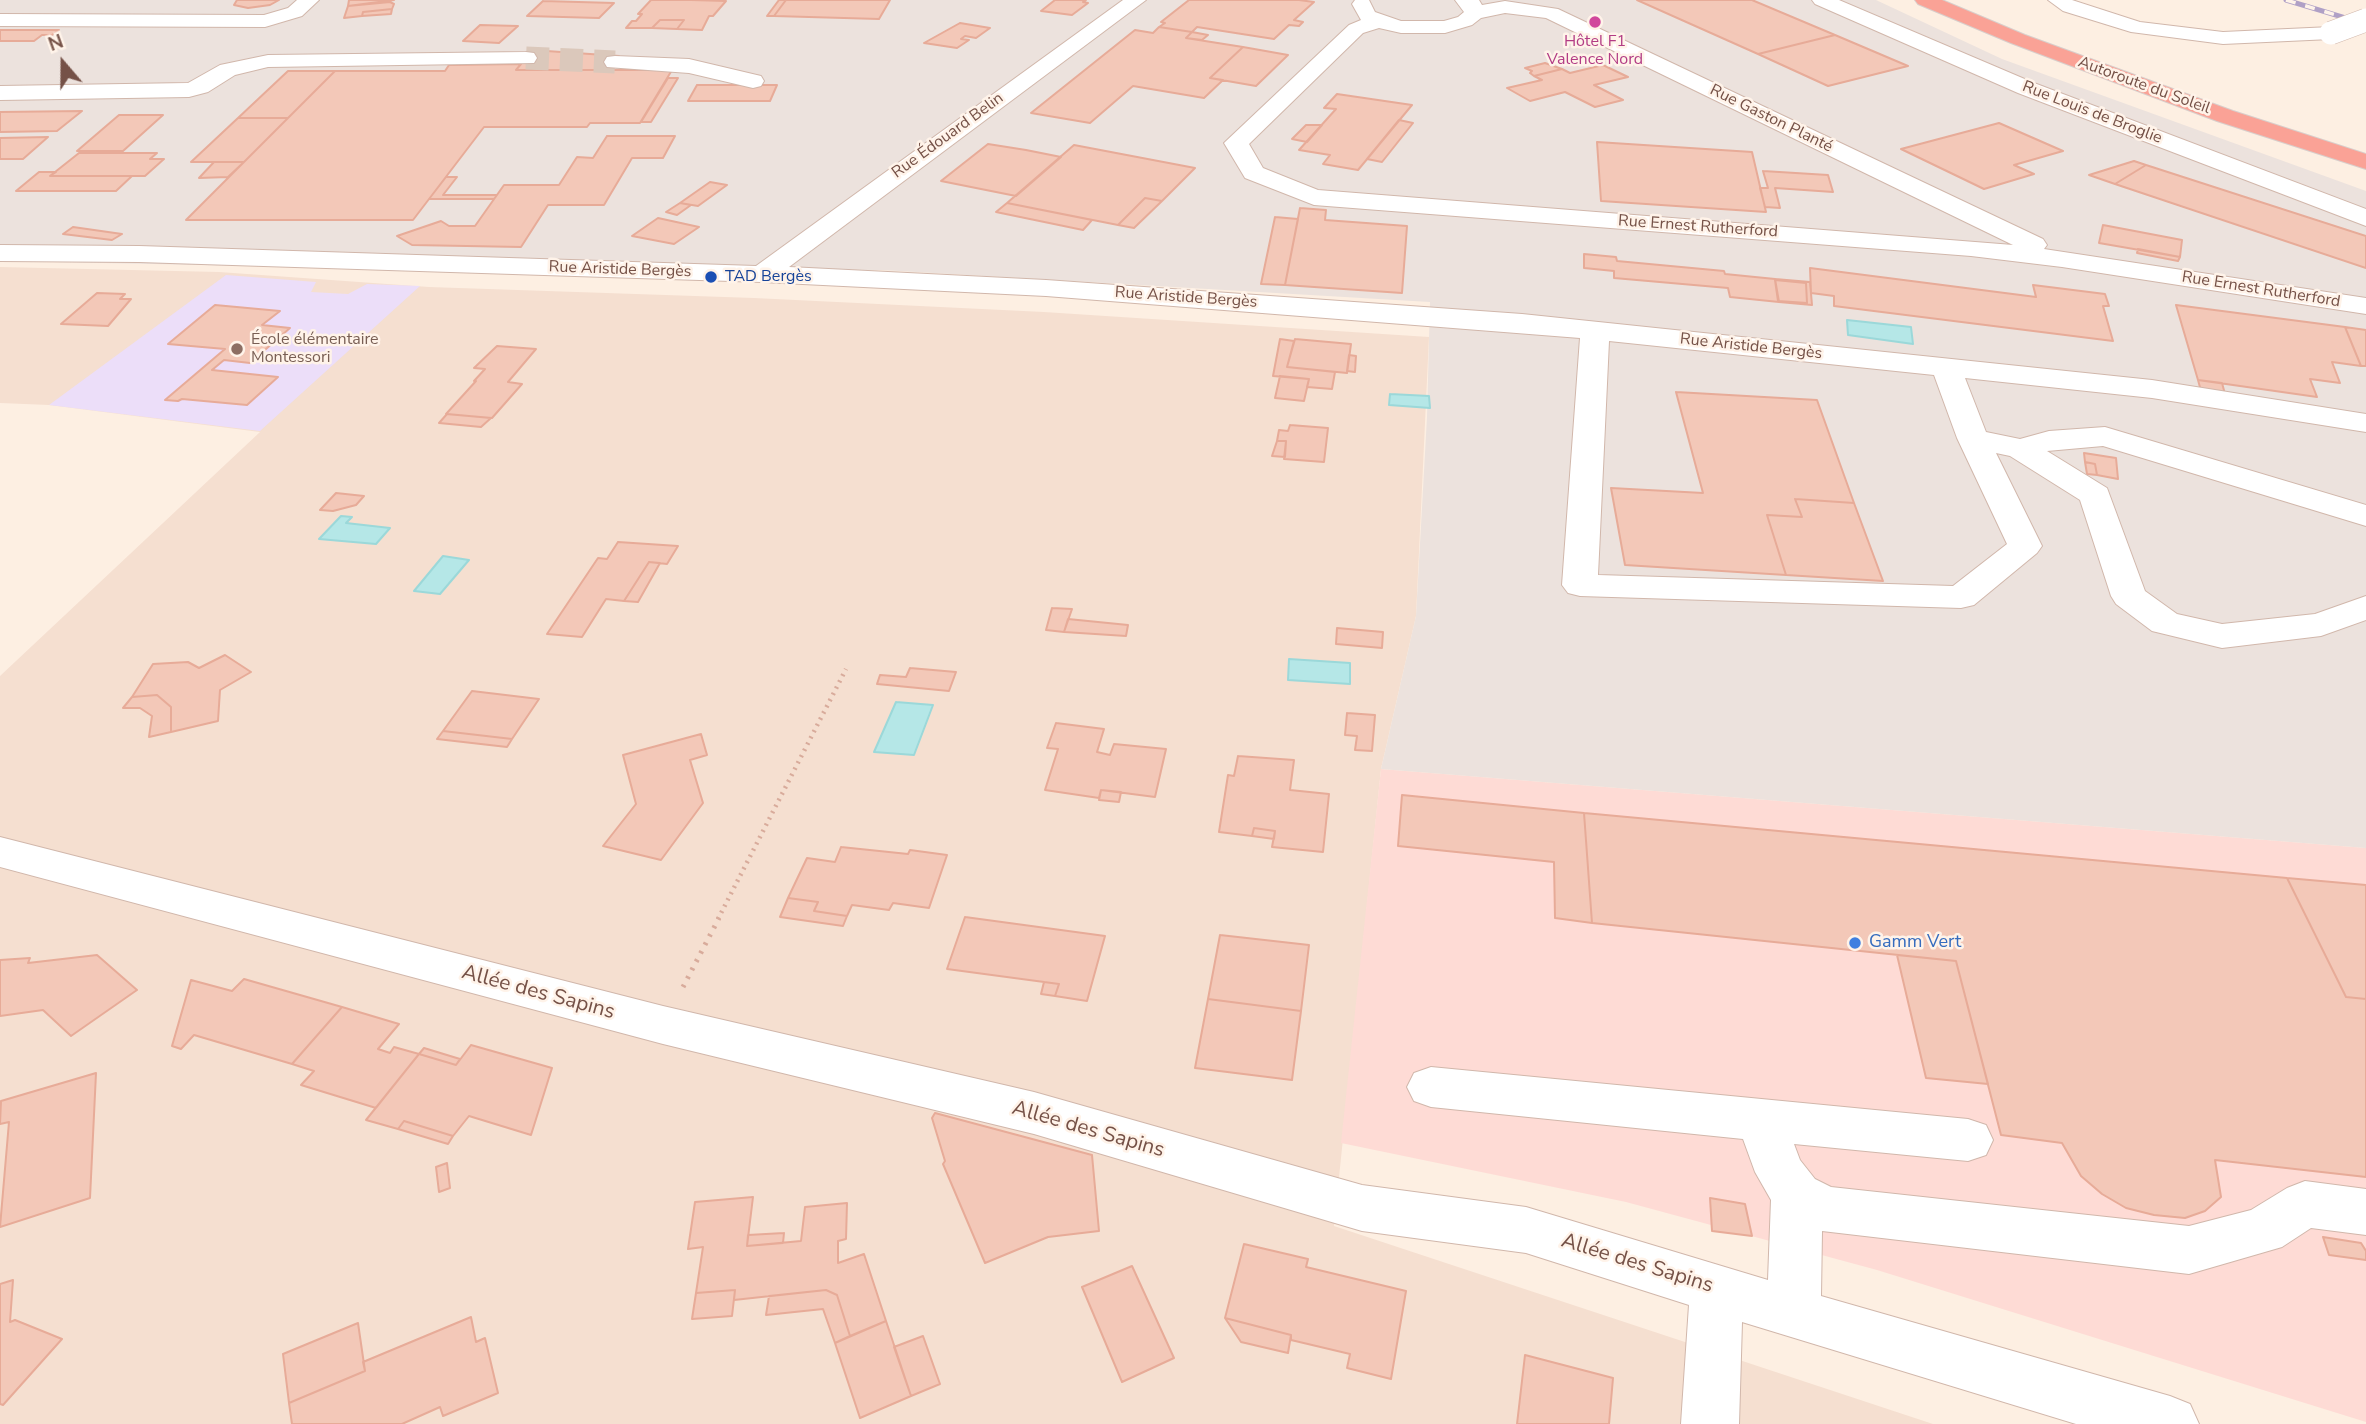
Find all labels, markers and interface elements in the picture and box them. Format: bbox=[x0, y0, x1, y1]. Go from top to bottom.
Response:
marker: Hôtel F1 Valence Nord bbox=[1587, 14, 1603, 30]
north arrow bbox=[28, 28, 98, 98]
text: N bbox=[45, 29, 67, 58]
place label: Hôtel F1 Valence Nord bbox=[1547, 32, 1643, 70]
street label: Autoroute du Soleil bbox=[2075, 53, 2213, 119]
street label: Rue Louis de Broglie bbox=[2020, 78, 2164, 148]
street label: Rue Gaston Planté bbox=[1707, 81, 1835, 157]
street label: Rue Édouard Belin bbox=[888, 89, 1008, 183]
street label: Rue Ernest Rutherford bbox=[1617, 212, 1779, 242]
street label: Rue Aristide Bergès bbox=[548, 258, 692, 282]
place label: TAD Bergès bbox=[725, 267, 812, 287]
street label: Rue Ernest Rutherford bbox=[2180, 268, 2342, 312]
marker: TAD Bergès bbox=[703, 269, 719, 285]
street label: Rue Aristide Bergès bbox=[1114, 283, 1258, 313]
place label: École élémentaire Montessori bbox=[251, 330, 379, 368]
street label: Rue Aristide Bergès bbox=[1679, 330, 1823, 364]
marker: École élémentaire Montessori bbox=[229, 341, 245, 357]
place label: Gamm Vert bbox=[1869, 932, 1961, 954]
marker: Gamm Vert bbox=[1847, 935, 1863, 951]
street label: Allée des Sapins bbox=[459, 960, 617, 1026]
street label: Allée des Sapins bbox=[1009, 1096, 1167, 1164]
street label: Allée des Sapins bbox=[1558, 1229, 1716, 1299]

